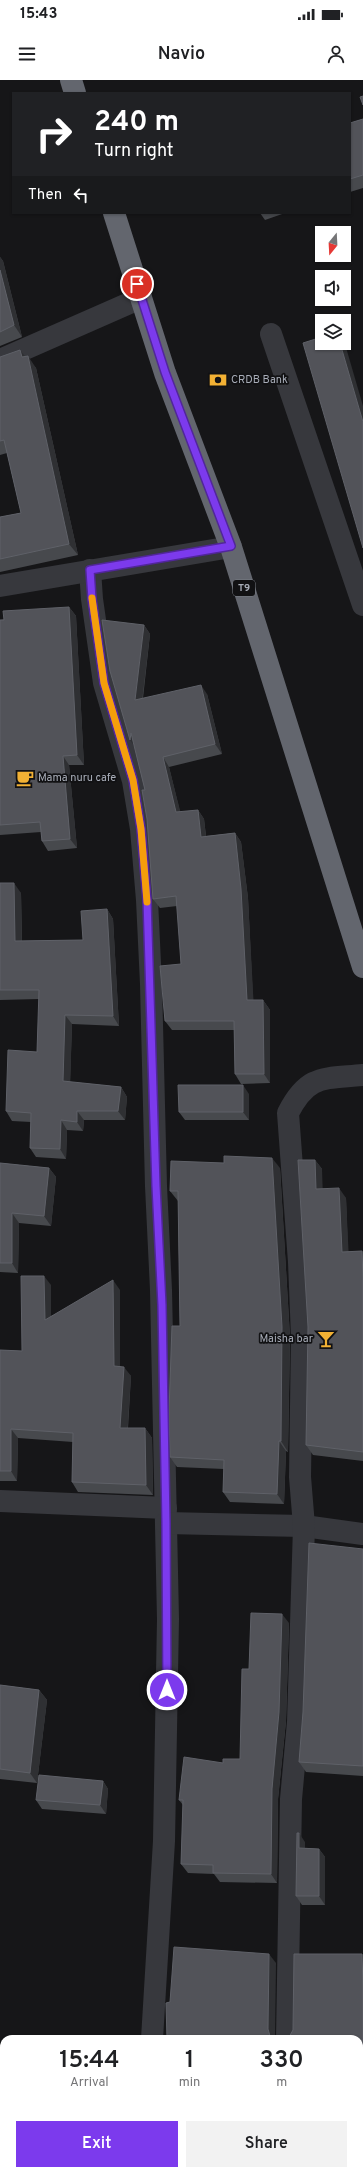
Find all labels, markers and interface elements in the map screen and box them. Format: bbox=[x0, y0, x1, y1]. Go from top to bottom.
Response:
text: 15:43 bbox=[20, 5, 57, 24]
icon: menu bbox=[16, 43, 38, 65]
text: Navio bbox=[158, 43, 205, 66]
icon: person bbox=[325, 43, 347, 65]
text: 240 m bbox=[94, 105, 179, 141]
icon: right bbox=[28, 108, 80, 160]
text: Turn right bbox=[94, 140, 174, 163]
icon: left bbox=[70, 184, 92, 206]
text: Then bbox=[28, 186, 62, 205]
north arrow bbox=[315, 226, 351, 262]
map controls bbox=[315, 226, 351, 350]
pin bbox=[120, 267, 154, 301]
button: sound bbox=[315, 270, 351, 306]
icon: arrive bbox=[126, 273, 148, 295]
button: layers bbox=[315, 314, 351, 350]
bank icon: CRDB Bank bbox=[208, 370, 228, 390]
place label: CRDB Bank bbox=[231, 373, 288, 387]
road number: T9 bbox=[233, 580, 255, 596]
cafe icon: Mama nuru cafe bbox=[15, 768, 35, 788]
place label: Mama nuru cafe bbox=[38, 771, 116, 785]
bar icon: Maisha bar bbox=[316, 1329, 336, 1349]
place label: Maisha bar bbox=[260, 1332, 314, 1346]
position arrow bbox=[146, 1669, 188, 1711]
text: 15:44 bbox=[59, 2046, 120, 2076]
text: 1 bbox=[185, 2046, 194, 2076]
text: 330 bbox=[260, 2046, 304, 2076]
text: Arrival bbox=[70, 2075, 109, 2091]
text: min bbox=[179, 2075, 200, 2091]
text: m bbox=[276, 2075, 287, 2091]
button: Exit bbox=[16, 2121, 178, 2167]
button: Share bbox=[186, 2121, 347, 2167]

